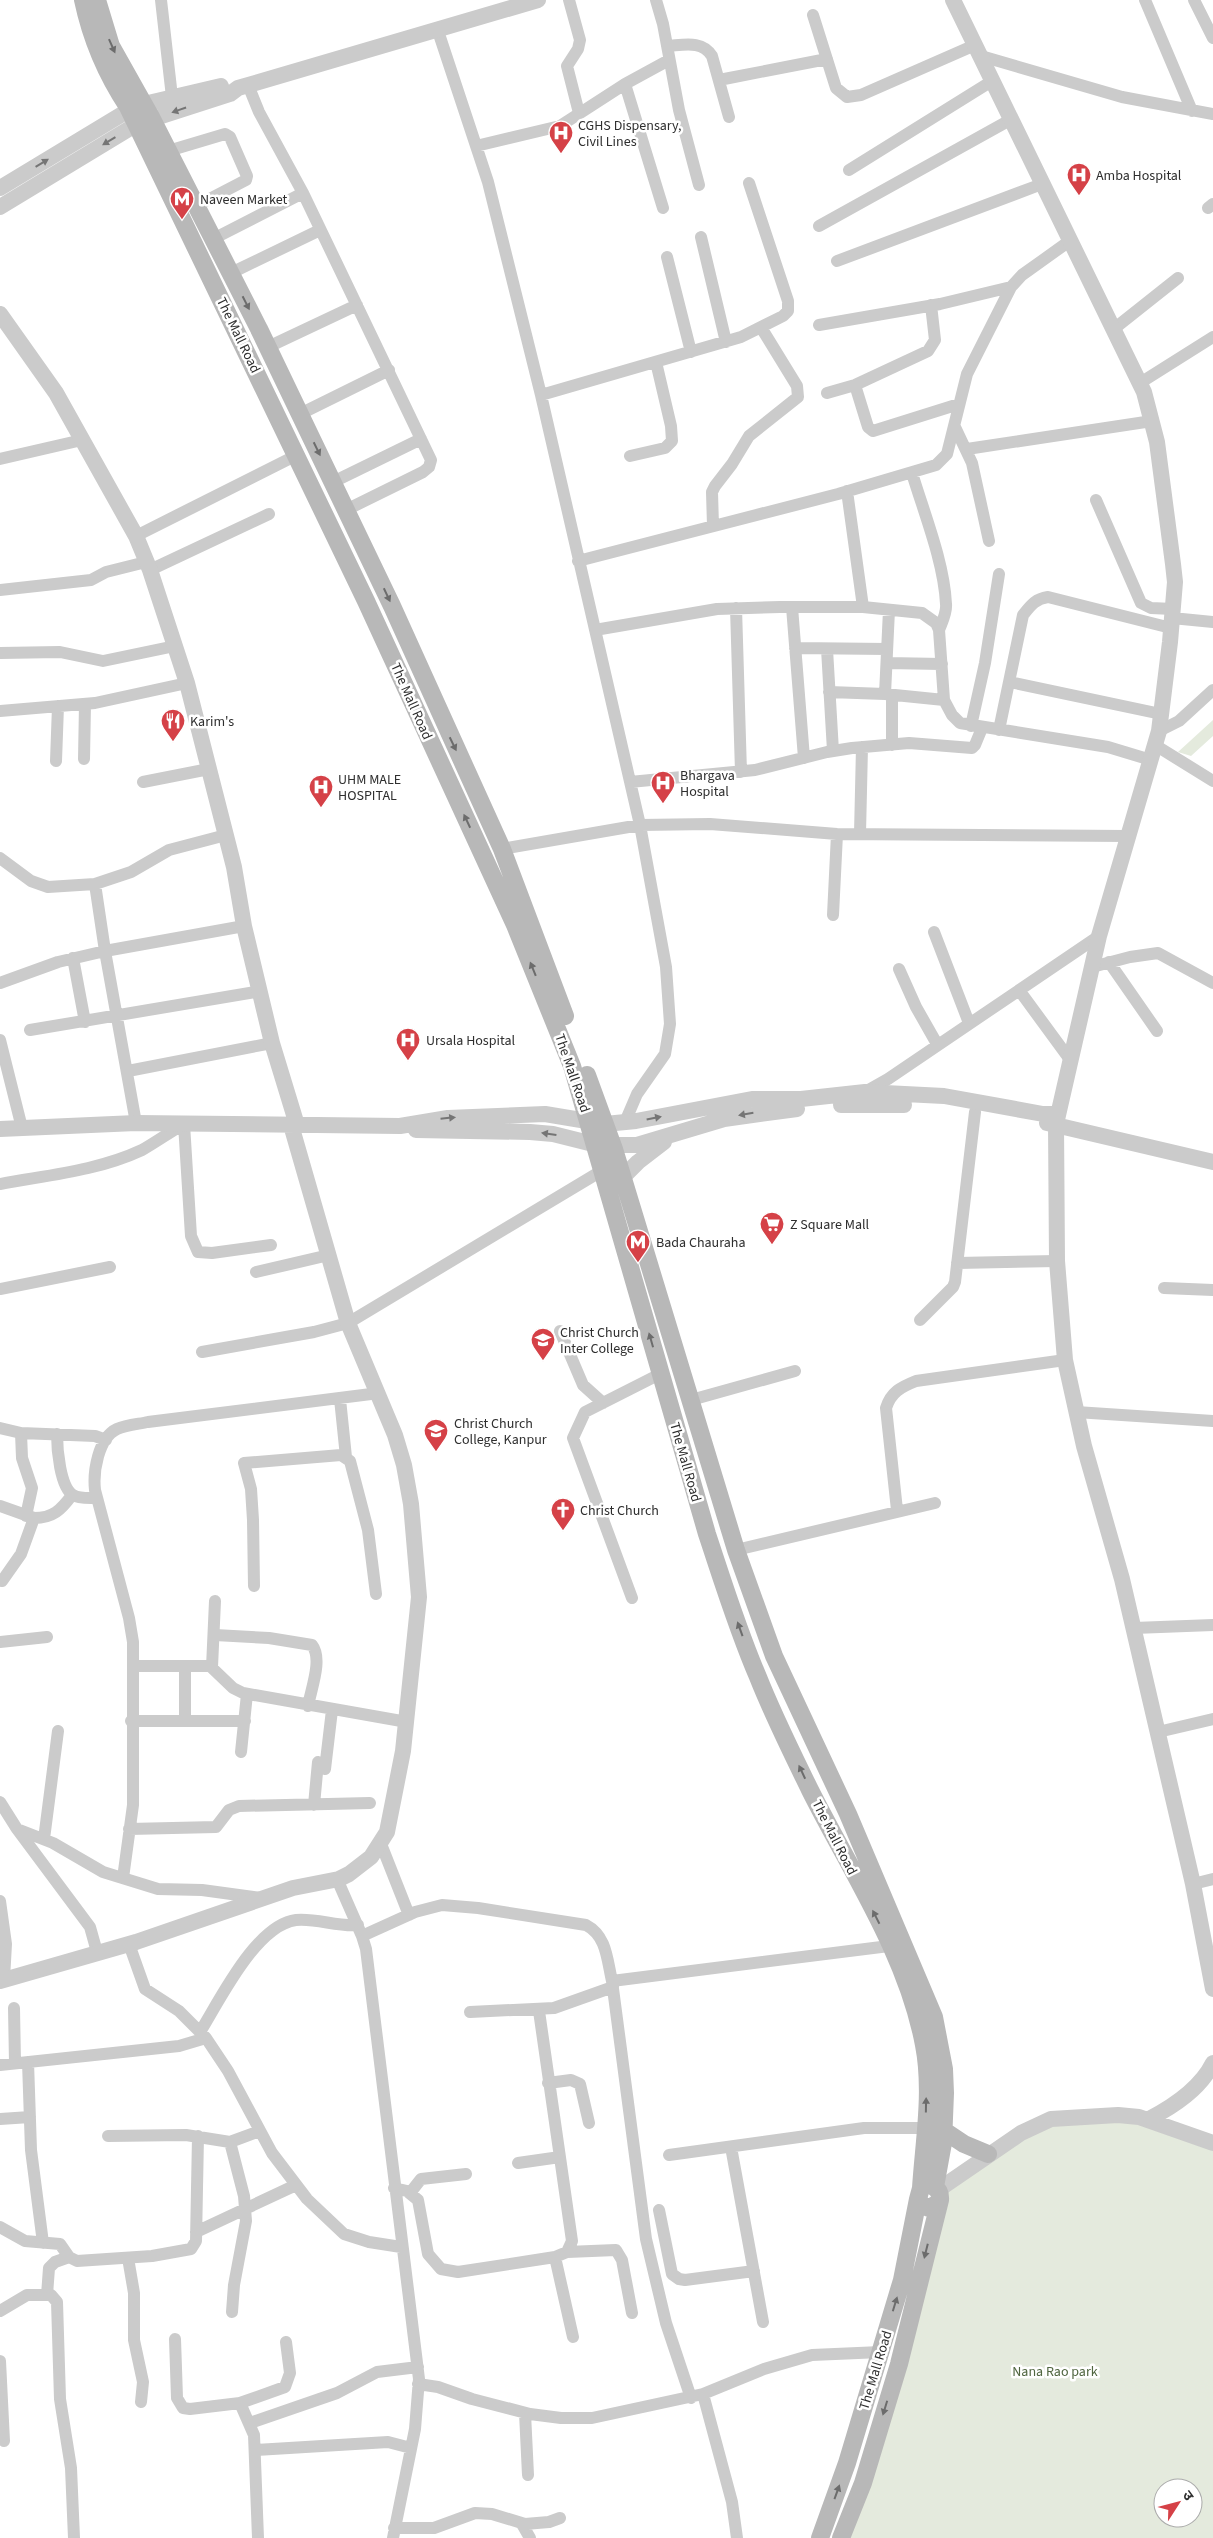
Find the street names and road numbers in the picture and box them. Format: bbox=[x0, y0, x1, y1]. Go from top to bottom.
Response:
street label: The Mall Road bbox=[211, 294, 265, 377]
street label: The Mall Road bbox=[385, 660, 437, 743]
street label: The Mall Road bbox=[549, 1031, 595, 1115]
street label: The Mall Road bbox=[664, 1420, 706, 1504]
street label: The Mall Road bbox=[807, 1796, 862, 1879]
street label: The Mall Road bbox=[854, 2328, 898, 2412]

